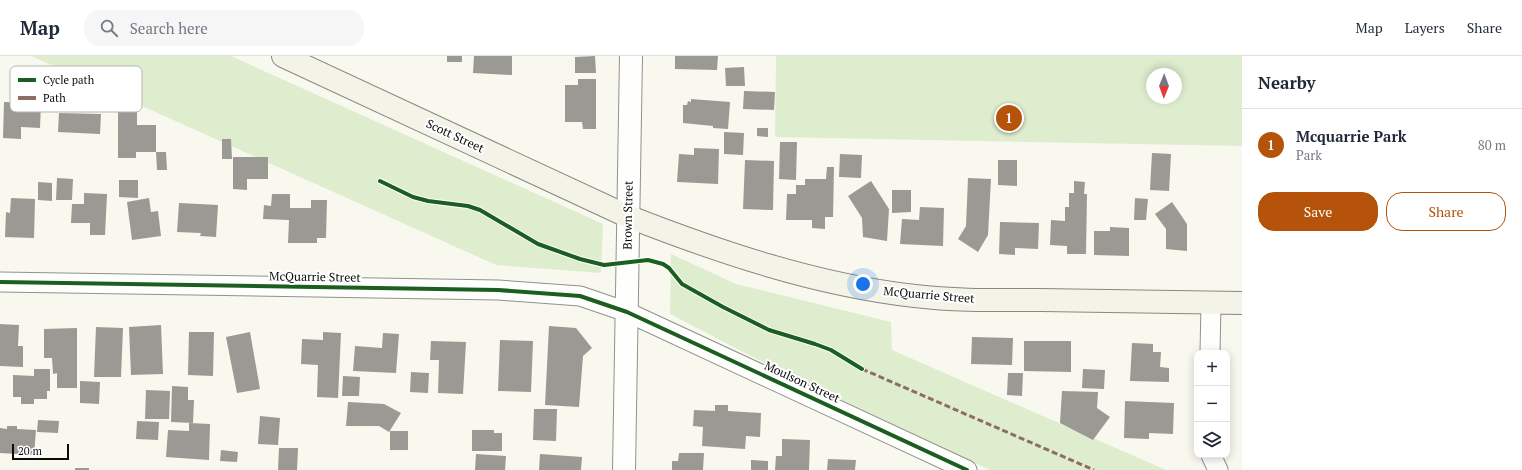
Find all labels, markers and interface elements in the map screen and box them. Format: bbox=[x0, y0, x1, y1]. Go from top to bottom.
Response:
search box bbox=[84, 10, 364, 46]
text: Map bbox=[20, 15, 60, 40]
icon: search bbox=[98, 17, 120, 39]
text: Search here bbox=[130, 18, 208, 38]
text: Map bbox=[1356, 18, 1383, 37]
text: Layers bbox=[1405, 18, 1445, 37]
text: Share bbox=[1467, 18, 1502, 37]
legend bbox=[10, 66, 142, 112]
north arrow bbox=[1146, 68, 1182, 104]
text: Nearby bbox=[1258, 71, 1316, 94]
text: Cycle path bbox=[43, 73, 95, 87]
text: Path bbox=[43, 91, 66, 105]
pin: 1 bbox=[996, 103, 1022, 133]
street label: Scott Street bbox=[424, 116, 487, 156]
text: Mcquarrie Park bbox=[1296, 126, 1407, 146]
text: 1 bbox=[1267, 136, 1275, 154]
text: 80 m bbox=[1478, 136, 1506, 154]
text: Park bbox=[1296, 146, 1322, 164]
street label: Brown Street bbox=[619, 180, 636, 250]
button: Save bbox=[1258, 192, 1378, 231]
button: Share bbox=[1386, 192, 1506, 231]
street label: McQuarrie Street bbox=[269, 268, 361, 285]
your location bbox=[853, 274, 873, 294]
street label: McQuarrie Street bbox=[883, 283, 976, 306]
map controls bbox=[1194, 350, 1230, 458]
button: + bbox=[1194, 350, 1230, 386]
street label: Moulson Street bbox=[762, 358, 843, 406]
button: − bbox=[1194, 386, 1230, 422]
button: layers bbox=[1194, 422, 1230, 458]
scale bar bbox=[12, 442, 69, 461]
text: 20 m bbox=[18, 444, 42, 458]

